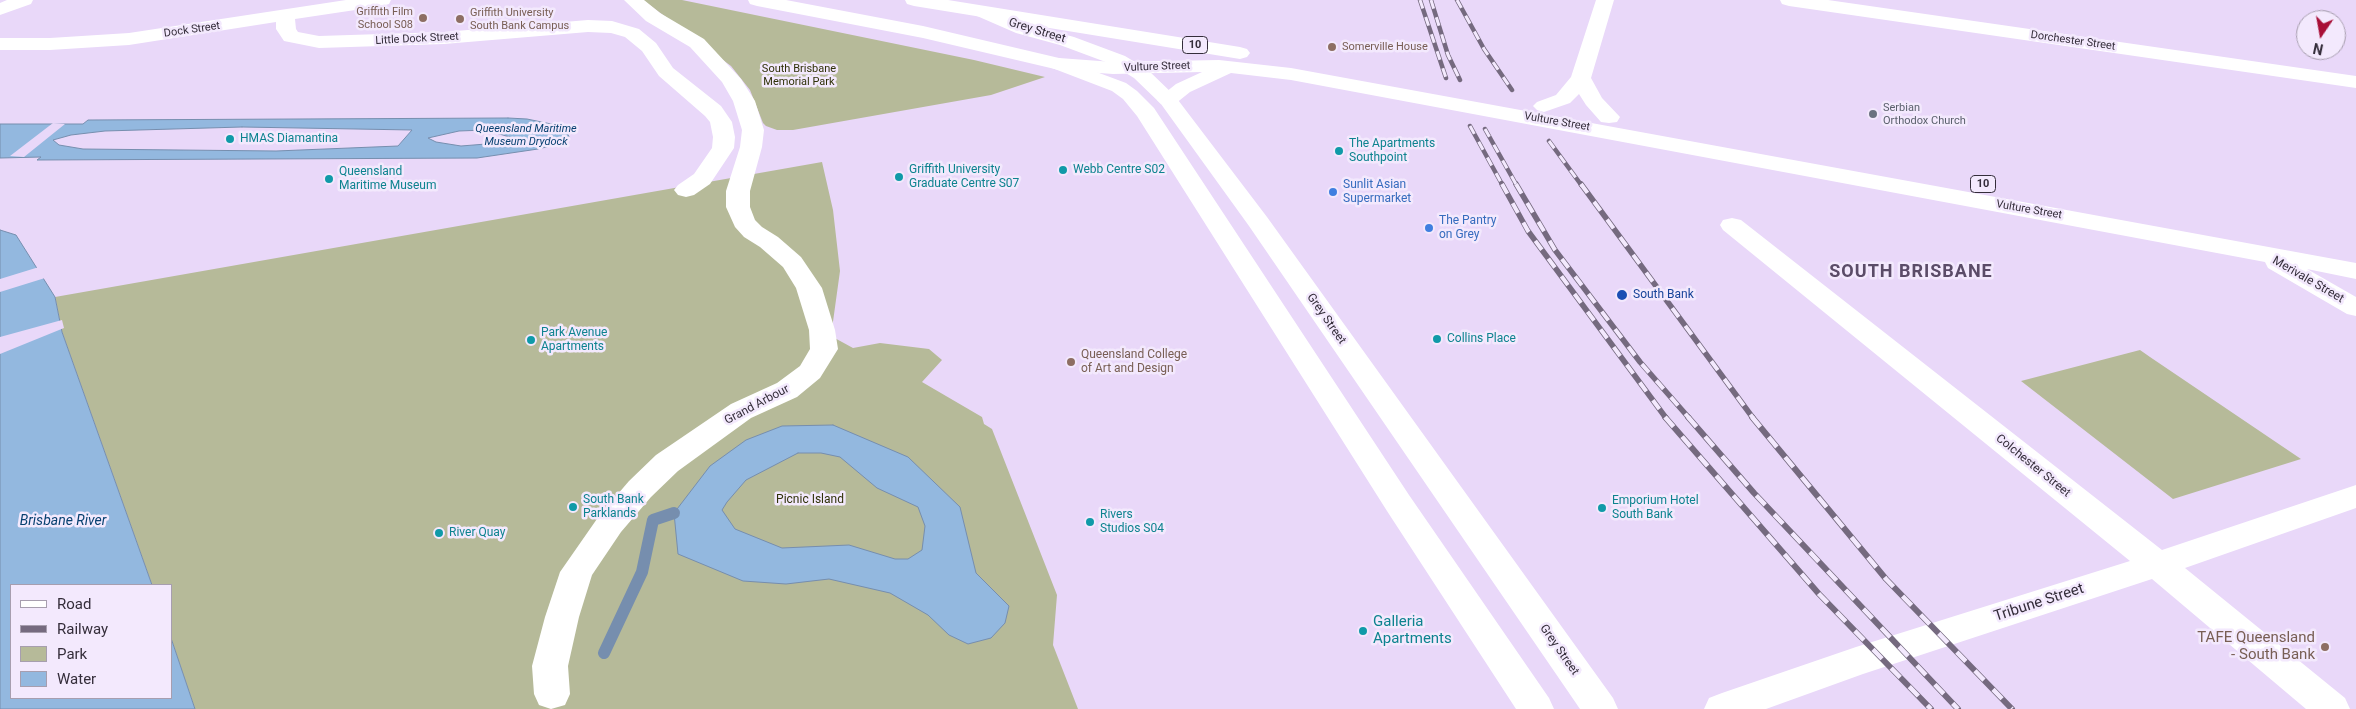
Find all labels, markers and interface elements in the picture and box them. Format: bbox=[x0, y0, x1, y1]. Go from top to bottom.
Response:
place label: Griffith Film School S08 bbox=[356, 5, 413, 31]
place label: Griffith University South Bank Campus bbox=[470, 6, 569, 32]
north arrow bbox=[2296, 10, 2346, 60]
marker: Griffith Film School S08 bbox=[417, 12, 429, 24]
marker: Griffith University South Bank Campus bbox=[454, 13, 466, 25]
street label: Grey Street bbox=[1007, 16, 1067, 46]
street label: Dock Street bbox=[163, 20, 221, 40]
street label: Dorchester Street bbox=[2030, 29, 2116, 53]
street label: Little Dock Street bbox=[375, 30, 459, 48]
road number: 10 bbox=[1182, 36, 1208, 54]
place label: Somerville House bbox=[1342, 40, 1428, 54]
text: N bbox=[2312, 40, 2325, 58]
marker: Somerville House bbox=[1326, 41, 1338, 53]
street label: Vulture Street bbox=[1124, 59, 1190, 75]
park label: South Brisbane Memorial Park bbox=[762, 62, 836, 88]
place label: Serbian Orthodox Church bbox=[1883, 101, 1966, 127]
marker: Serbian Orthodox Church bbox=[1867, 108, 1879, 120]
street label: Vulture Street bbox=[1523, 110, 1591, 134]
water label: Queensland Maritime Museum Drydock bbox=[475, 122, 577, 148]
place label: HMAS Diamantina bbox=[240, 132, 338, 146]
marker: HMAS Diamantina bbox=[224, 133, 236, 145]
place label: The Apartments Southpoint bbox=[1349, 137, 1435, 165]
marker: The Apartments Southpoint bbox=[1333, 145, 1345, 157]
place label: Griffith University Graduate Centre S07 bbox=[909, 163, 1019, 191]
place label: Webb Centre S02 bbox=[1073, 163, 1165, 177]
marker: Webb Centre S02 bbox=[1057, 164, 1069, 176]
place label: Queensland Maritime Museum bbox=[339, 165, 436, 193]
marker: Griffith University Graduate Centre S07 bbox=[893, 171, 905, 183]
marker: Queensland Maritime Museum bbox=[323, 173, 335, 185]
road number: 10 bbox=[1970, 175, 1996, 192]
place label: Sunlit Asian Supermarket bbox=[1343, 178, 1411, 206]
marker: Sunlit Asian Supermarket bbox=[1327, 186, 1339, 198]
street label: Vulture Street bbox=[1995, 198, 2063, 222]
place label: The Pantry on Grey bbox=[1439, 214, 1497, 242]
marker: The Pantry on Grey bbox=[1423, 222, 1435, 234]
street label: Merivale Street bbox=[2270, 254, 2346, 306]
district label: SOUTH BRISBANE bbox=[1828, 261, 1994, 283]
marker: South Bank bbox=[1615, 288, 1629, 302]
place label: South Bank bbox=[1633, 288, 1694, 302]
street label: Grey Street bbox=[1303, 291, 1349, 347]
place label: Park Avenue Apartments bbox=[541, 326, 607, 354]
place label: Collins Place bbox=[1447, 332, 1516, 346]
marker: Collins Place bbox=[1431, 333, 1443, 345]
marker: Park Avenue Apartments bbox=[525, 334, 537, 346]
place label: Queensland College of Art and Design bbox=[1081, 348, 1187, 376]
marker: Queensland College of Art and Design bbox=[1065, 356, 1077, 368]
street label: Grand Arbour bbox=[722, 382, 792, 428]
street label: Colchester Street bbox=[1993, 431, 2073, 501]
place label: South Bank Parklands bbox=[583, 493, 644, 521]
park label: Picnic Island bbox=[776, 493, 844, 507]
place label: Emporium Hotel South Bank bbox=[1612, 494, 1699, 522]
marker: South Bank Parklands bbox=[567, 501, 579, 513]
marker: Emporium Hotel South Bank bbox=[1596, 502, 1608, 514]
place label: Rivers Studios S04 bbox=[1100, 508, 1164, 536]
water label: Brisbane River bbox=[20, 513, 106, 529]
marker: Rivers Studios S04 bbox=[1084, 516, 1096, 528]
place label: River Quay bbox=[449, 526, 505, 540]
marker: River Quay bbox=[433, 527, 445, 539]
street label: Tribune Street bbox=[1992, 580, 2086, 626]
legend bbox=[10, 584, 172, 699]
text: Road bbox=[57, 595, 91, 613]
place label: Galleria Apartments bbox=[1373, 613, 1452, 648]
text: Railway bbox=[57, 620, 108, 638]
street label: Grey Street bbox=[1536, 622, 1582, 678]
marker: Galleria Apartments bbox=[1357, 625, 1369, 637]
place label: TAFE Queensland - South Bank bbox=[2197, 629, 2315, 664]
marker: TAFE Queensland - South Bank bbox=[2319, 641, 2331, 653]
text: Park bbox=[57, 645, 87, 663]
text: Water bbox=[57, 670, 96, 688]

